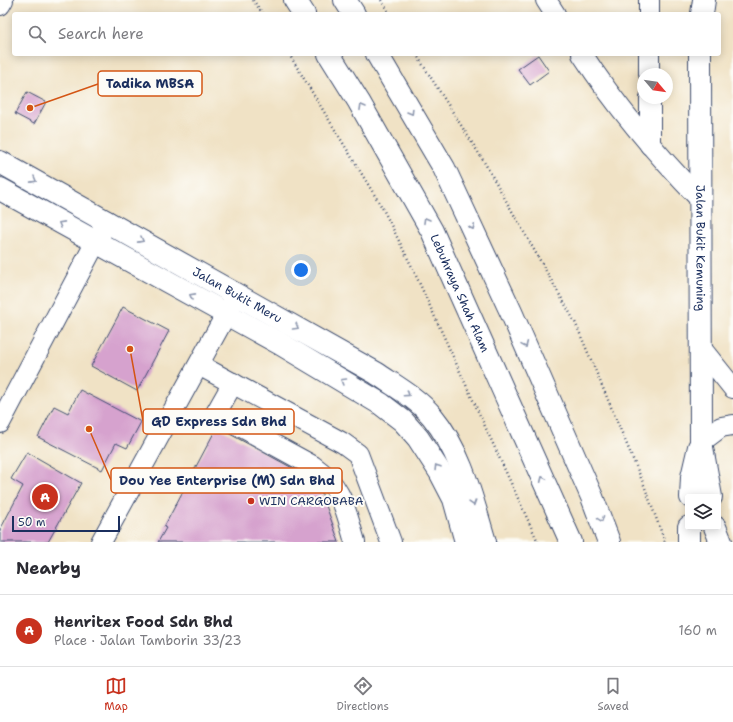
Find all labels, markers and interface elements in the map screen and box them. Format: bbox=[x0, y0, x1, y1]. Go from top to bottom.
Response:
search box bbox=[12, 12, 721, 56]
icon: search bbox=[26, 23, 48, 45]
text: Search here bbox=[58, 24, 144, 44]
north arrow bbox=[637, 68, 673, 104]
callout: Tadika MBSA bbox=[98, 71, 202, 96]
text: Tadika MBSA bbox=[106, 75, 194, 92]
one-way arrow bbox=[359, 104, 366, 111]
one-way arrow bbox=[407, 108, 414, 115]
one-way arrow bbox=[30, 176, 37, 183]
street label: Jalan Bukit Kemuning bbox=[692, 185, 709, 311]
one-way arrow bbox=[424, 217, 431, 224]
one-way arrow bbox=[58, 222, 65, 229]
one-way arrow bbox=[467, 222, 475, 230]
street label: Lebuhraya Shah Alam bbox=[426, 232, 493, 355]
one-way arrow bbox=[137, 235, 144, 242]
your location bbox=[291, 260, 311, 280]
street label: Jalan Bukit Meru bbox=[190, 264, 285, 327]
one-way arrow bbox=[189, 294, 196, 301]
one-way arrow bbox=[292, 323, 299, 330]
one-way arrow bbox=[521, 341, 529, 348]
one-way arrow bbox=[340, 378, 347, 385]
one-way arrow bbox=[403, 389, 410, 397]
callout: GD Express Sdn Bhd bbox=[143, 409, 294, 434]
text: GD Express Sdn Bhd bbox=[151, 413, 287, 430]
one-way arrow bbox=[434, 464, 442, 471]
callout: Dou Yee Enterprise (M) Sdn Bhd bbox=[111, 468, 342, 493]
text: Dou Yee Enterprise (M) Sdn Bhd bbox=[119, 472, 335, 489]
one-way arrow bbox=[540, 475, 548, 483]
pin: A bbox=[32, 482, 58, 512]
place label: WIN CARGOBABA bbox=[259, 493, 364, 509]
map controls bbox=[685, 494, 721, 530]
button: layers bbox=[685, 494, 721, 530]
marker: WIN CARGOBABA bbox=[246, 496, 256, 506]
one-way arrow bbox=[468, 499, 477, 506]
scale bar bbox=[12, 514, 120, 533]
text: 50 m bbox=[18, 515, 46, 530]
one-way arrow bbox=[596, 516, 604, 523]
text: Nearby bbox=[16, 557, 81, 579]
text: Henritex Food Sdn Bhd bbox=[54, 612, 233, 632]
text: A bbox=[24, 622, 34, 639]
text: 160 m bbox=[679, 622, 717, 639]
text: Place · Jalan Tamborin 33/23 bbox=[54, 632, 241, 649]
tab: Map bbox=[104, 675, 128, 714]
tab: Directions bbox=[336, 675, 389, 714]
tab: Saved bbox=[597, 675, 629, 714]

